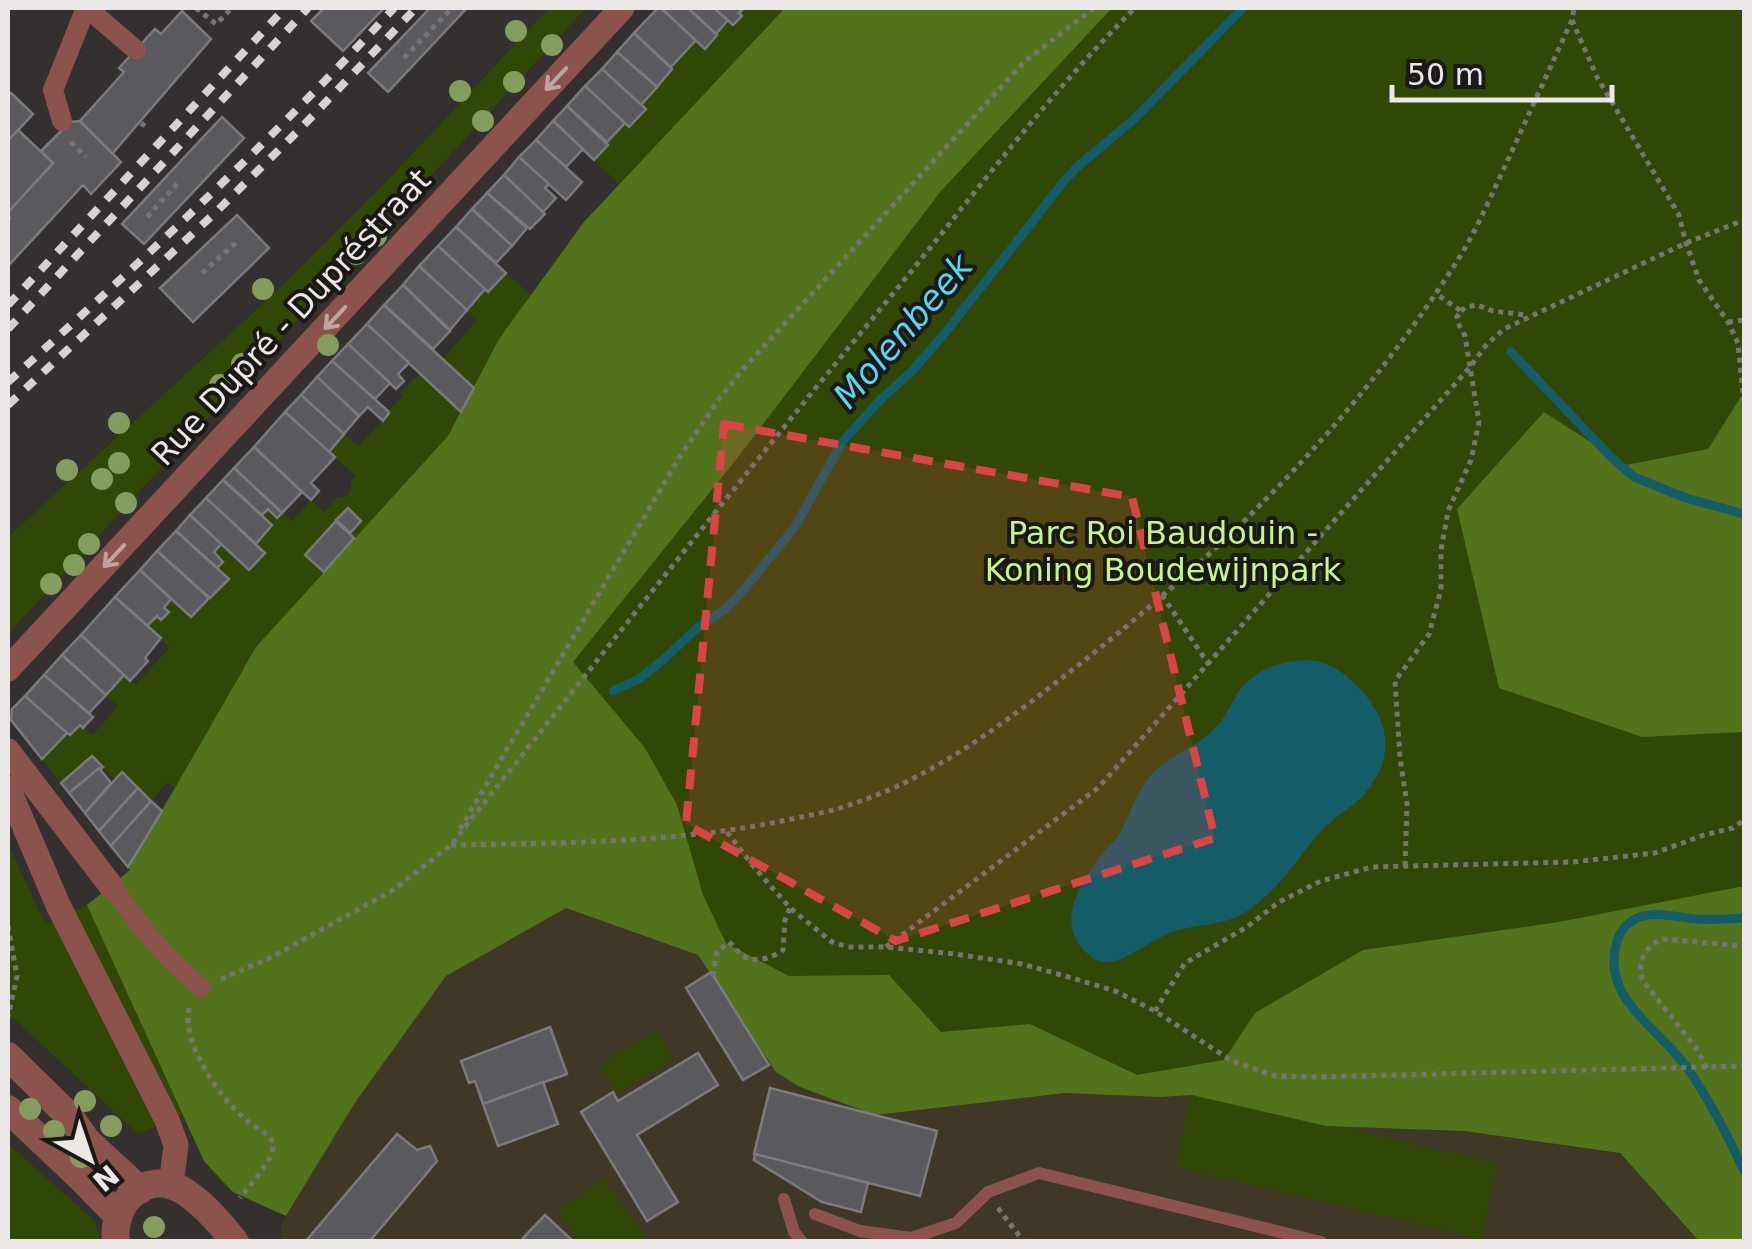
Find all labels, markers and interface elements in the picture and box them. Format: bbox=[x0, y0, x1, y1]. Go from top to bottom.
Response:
scale bar bbox=[1392, 40, 1612, 102]
text: 50 m bbox=[1407, 57, 1484, 92]
one-way arrow bbox=[545, 66, 568, 91]
street label: Rue Dupré - Dupréstraat bbox=[144, 161, 438, 473]
water label: Molenbeek bbox=[825, 245, 982, 416]
one-way arrow bbox=[324, 305, 347, 330]
park label: Parc Roi Baudouin - Koning Boudewijnpark bbox=[985, 514, 1342, 589]
one-way arrow bbox=[102, 543, 126, 567]
north arrow bbox=[40, 1109, 140, 1209]
text: N bbox=[86, 1158, 125, 1198]

